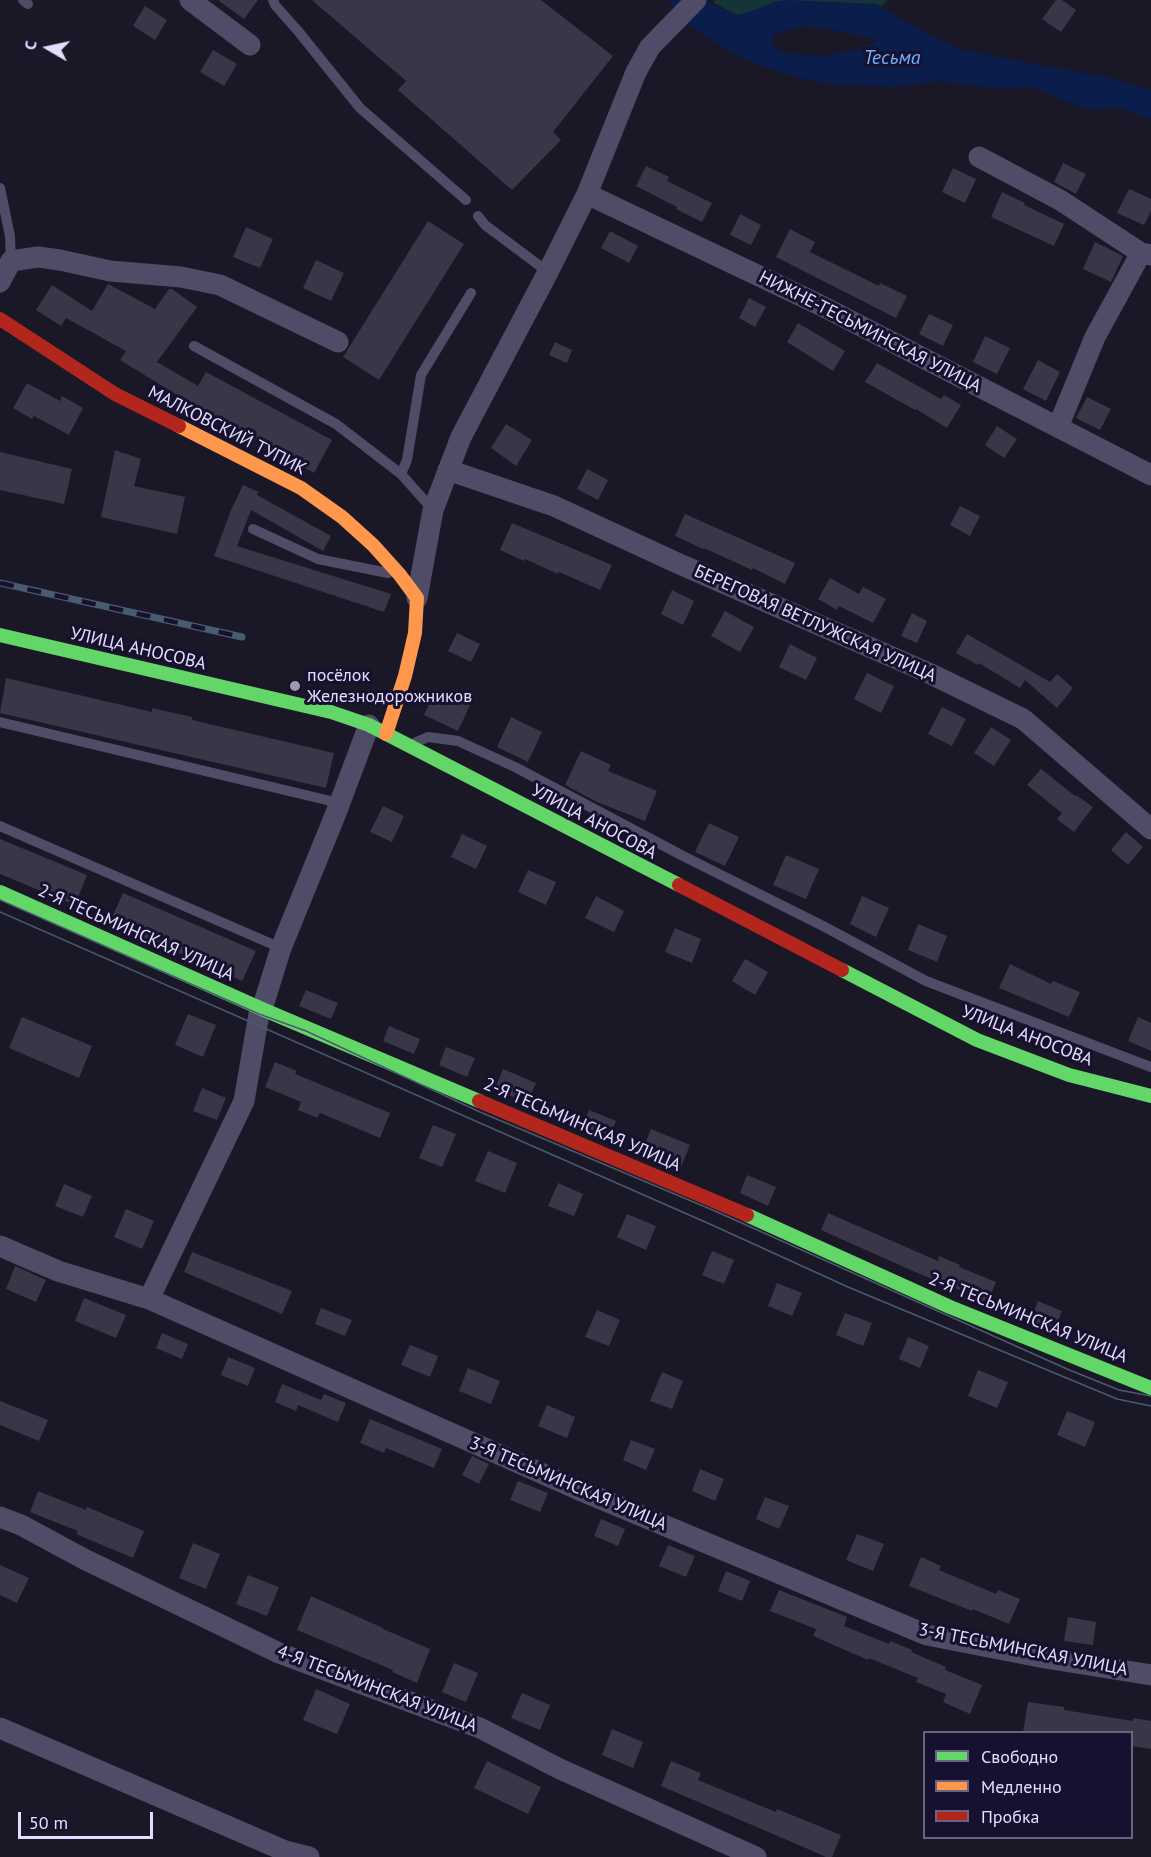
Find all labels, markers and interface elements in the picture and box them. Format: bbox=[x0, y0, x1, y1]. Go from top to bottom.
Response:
north arrow bbox=[18, 18, 78, 78]
text: С bbox=[20, 39, 41, 51]
water label: Тесьма bbox=[863, 46, 921, 70]
street label: НИЖНЕ-ТЕСЬМИНСКАЯ УЛИЦА bbox=[755, 266, 985, 398]
street label: МАЛКОВСКИЙ ТУПИК bbox=[144, 382, 310, 480]
street label: БЕРЕГОВАЯ ВЕТЛУЖСКАЯ УЛИЦА bbox=[691, 561, 939, 687]
street label: УЛИЦА АНОСОВА bbox=[68, 623, 208, 675]
place label: посёлок Железнодорожников bbox=[307, 665, 472, 708]
marker: посёлок Железнодорожников bbox=[288, 679, 302, 693]
street label: УЛИЦА АНОСОВА bbox=[528, 780, 660, 864]
street label: 2-Я ТЕСЬМИНСКАЯ УЛИЦА bbox=[35, 880, 237, 986]
street label: УЛИЦА АНОСОВА bbox=[958, 1001, 1096, 1071]
street label: 2-Я ТЕСЬМИНСКАЯ УЛИЦА bbox=[480, 1074, 684, 1176]
street label: 2-Я ТЕСЬМИНСКАЯ УЛИЦА bbox=[925, 1268, 1131, 1368]
street label: 3-Я ТЕСЬМИНСКАЯ УЛИЦА bbox=[466, 1433, 670, 1535]
street label: 3-Я ТЕСЬМИНСКАЯ УЛИЦА bbox=[917, 1619, 1129, 1681]
street label: 4-Я ТЕСЬМИНСКАЯ УЛИЦА bbox=[274, 1641, 480, 1737]
legend bbox=[923, 1731, 1133, 1839]
text: Свободно bbox=[981, 1745, 1058, 1768]
text: Медленно bbox=[981, 1775, 1062, 1798]
scale bar bbox=[21, 1800, 156, 1838]
text: Пробка bbox=[981, 1805, 1039, 1828]
text: 50 m bbox=[29, 1811, 68, 1834]

